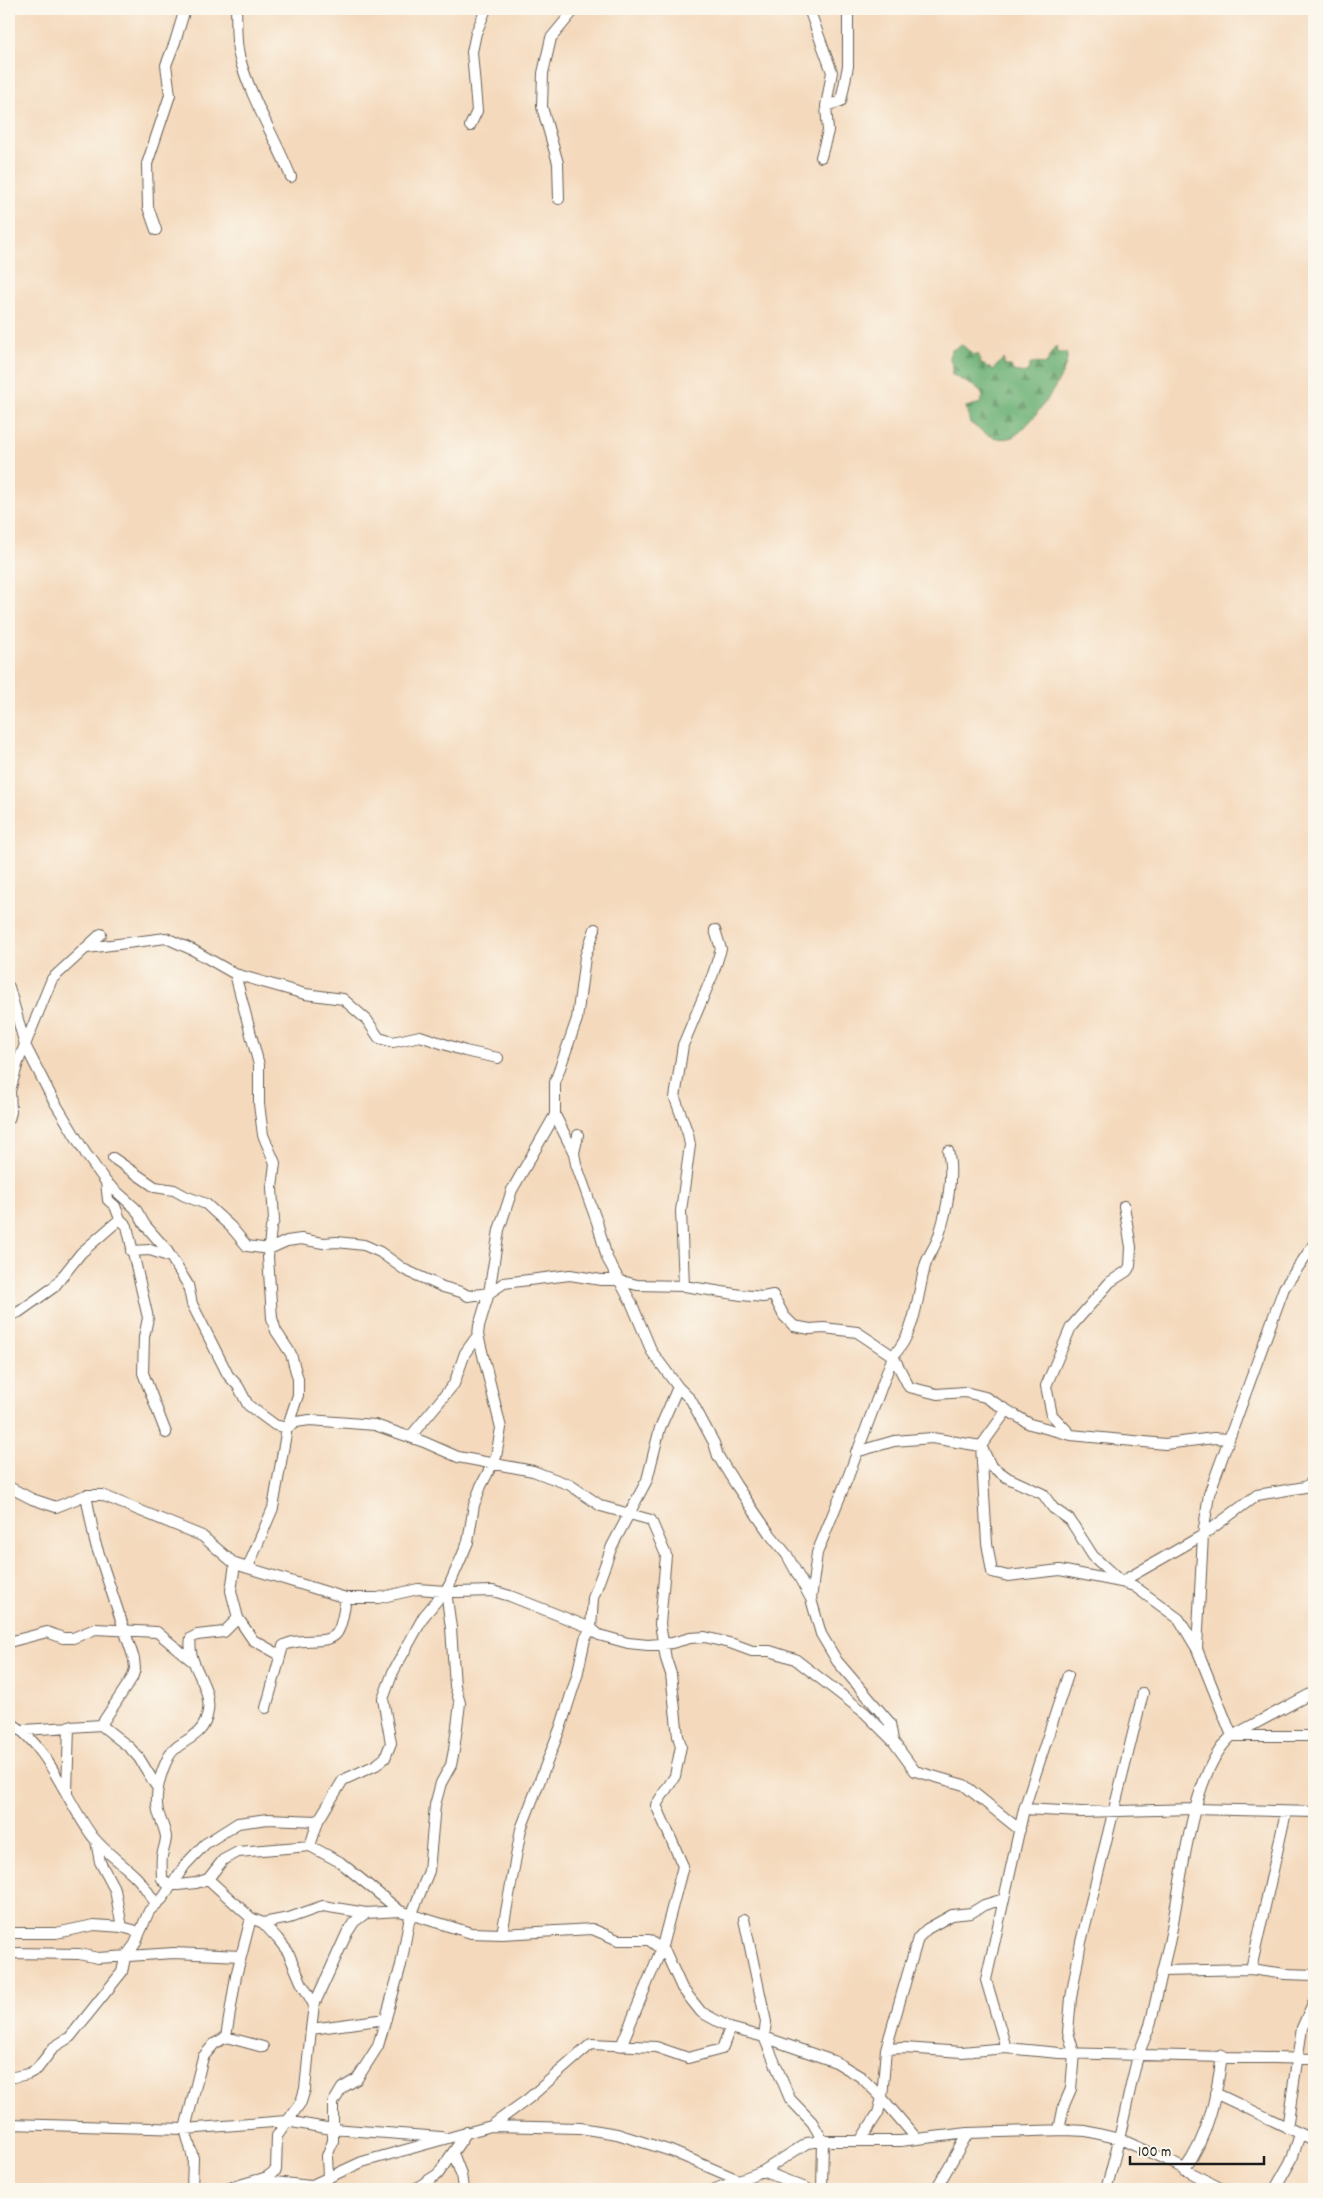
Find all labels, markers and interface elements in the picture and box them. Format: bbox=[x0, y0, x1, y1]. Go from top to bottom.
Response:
scale bar bbox=[1130, 2133, 1264, 2165]
text: 100 m bbox=[1138, 2142, 1171, 2164]

